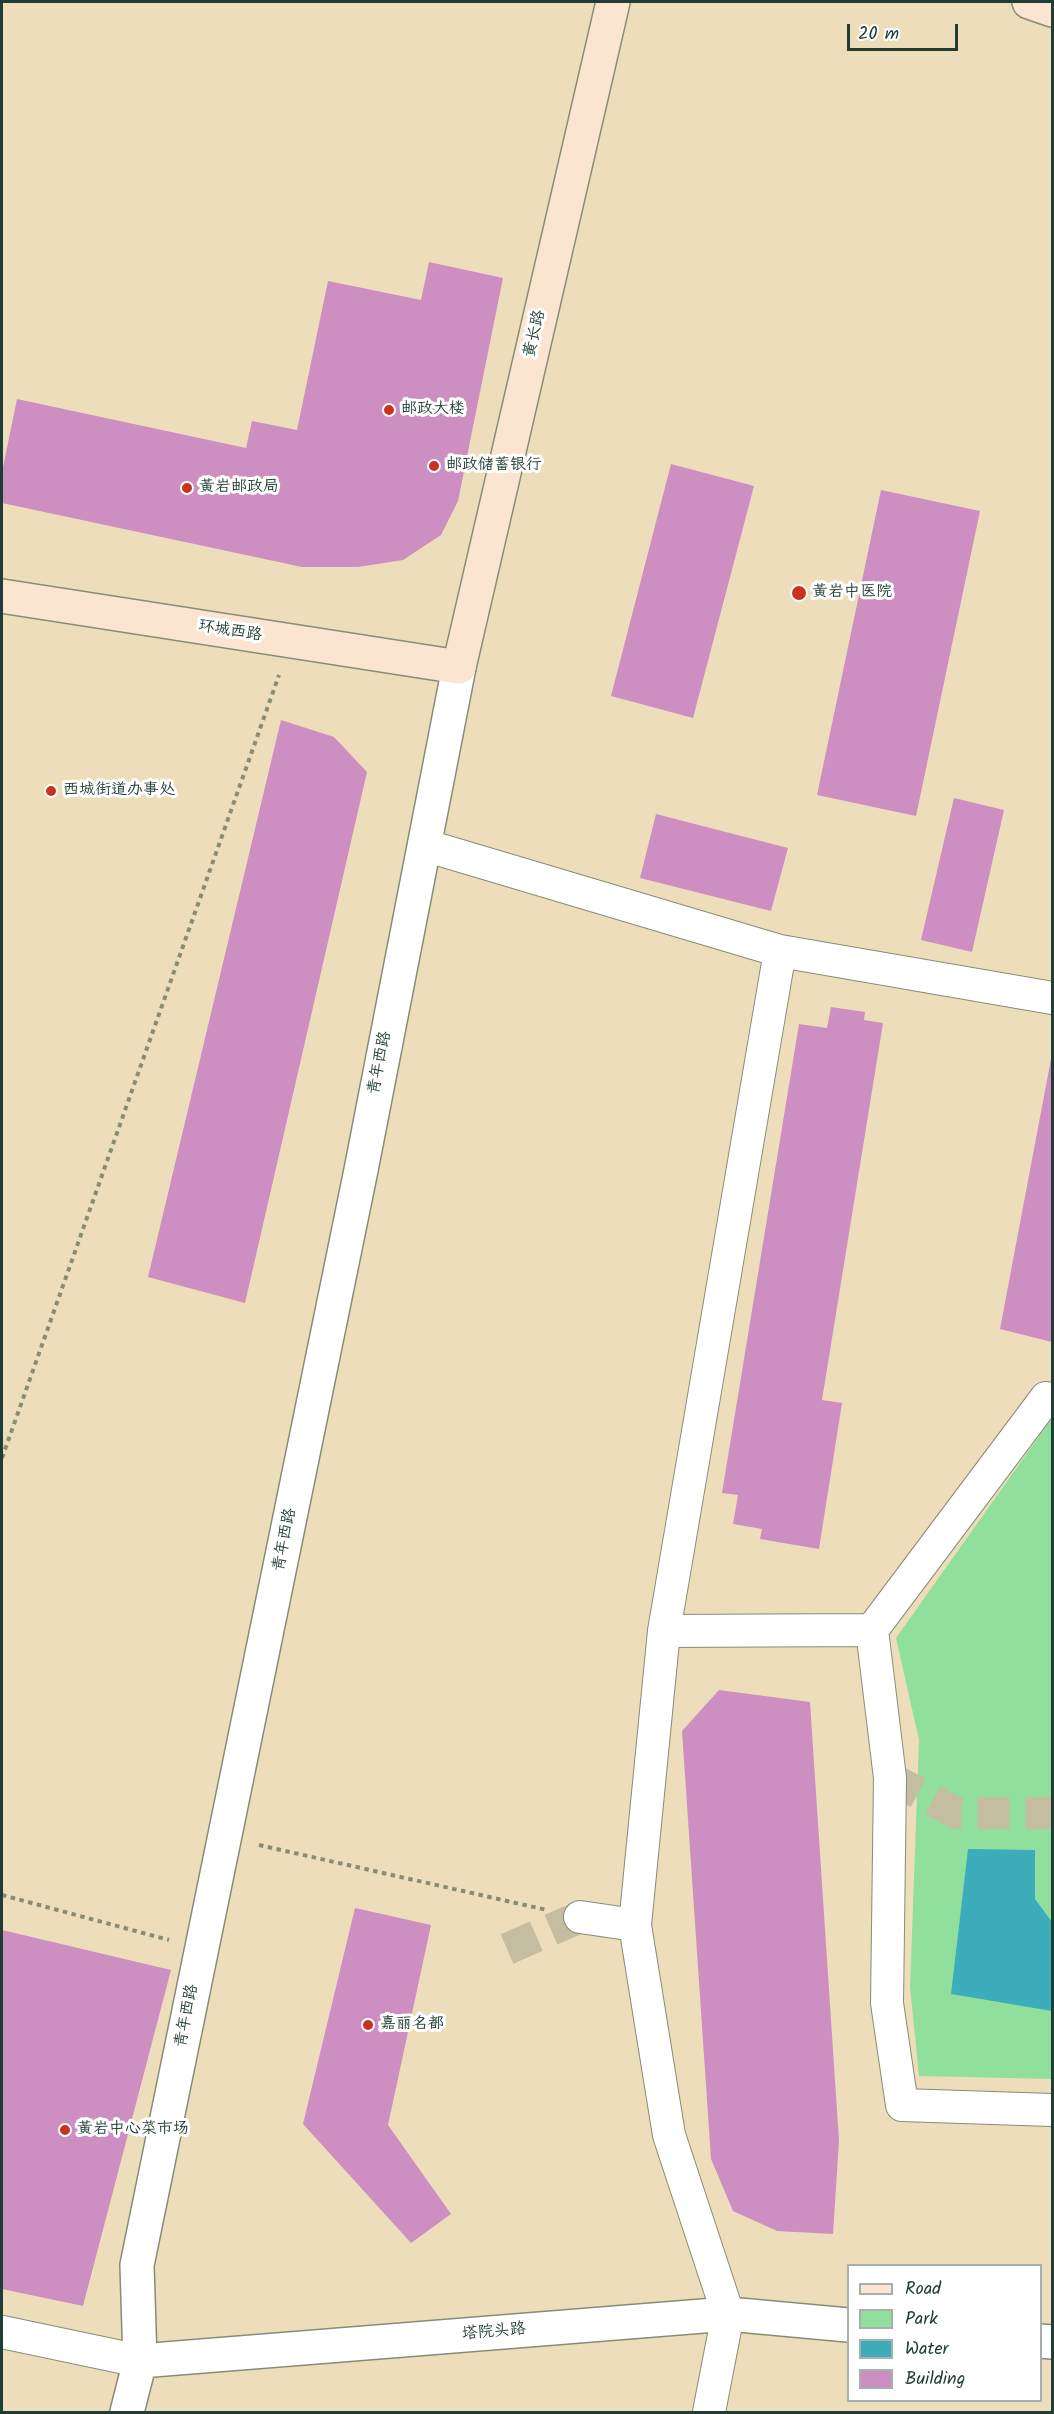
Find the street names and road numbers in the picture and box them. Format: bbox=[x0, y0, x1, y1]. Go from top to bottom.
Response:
street label: 黄长路 bbox=[521, 308, 551, 360]
street label: 环城西路 bbox=[197, 618, 263, 646]
street label: 青年西路 bbox=[365, 1030, 397, 1096]
street label: 青年西路 bbox=[270, 1507, 302, 1573]
street label: 青年西路 bbox=[172, 1983, 204, 2049]
street label: 塔院头路 bbox=[461, 2321, 527, 2345]

